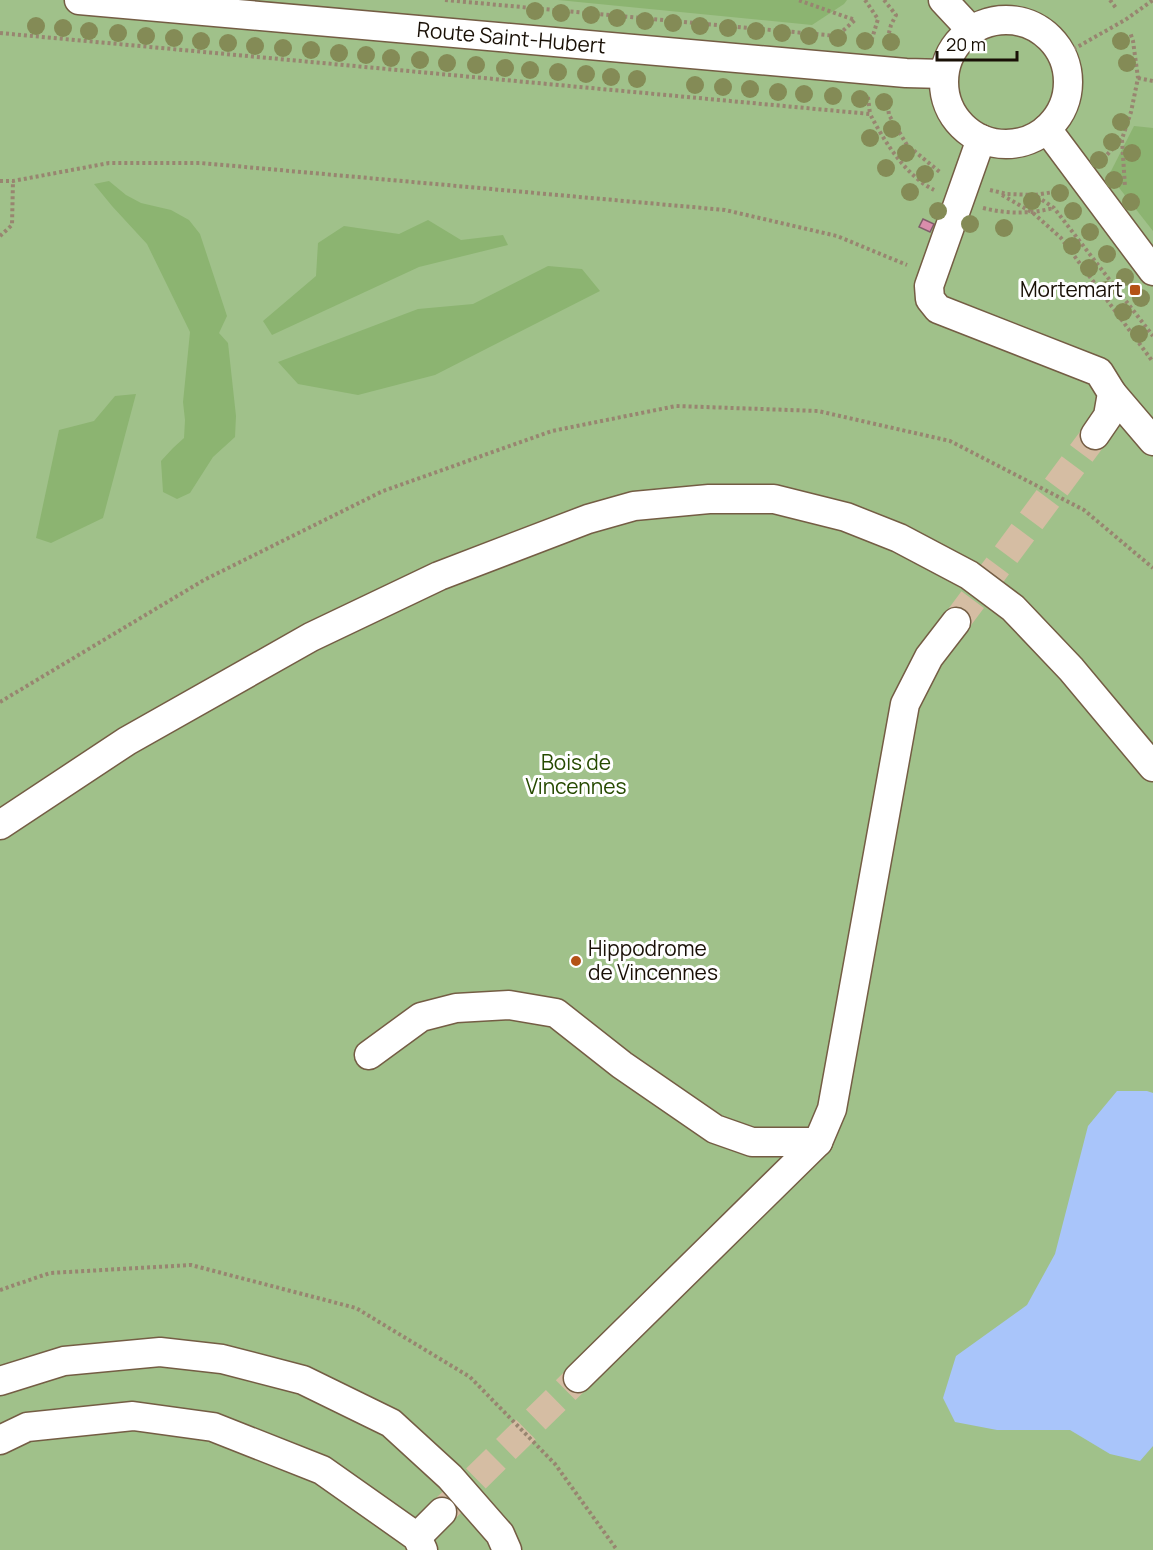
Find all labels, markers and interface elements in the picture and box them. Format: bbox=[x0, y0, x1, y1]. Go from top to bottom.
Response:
street label: Route Saint-Hubert bbox=[416, 15, 607, 59]
scale bar bbox=[937, 24, 1016, 62]
text: 20 m bbox=[946, 32, 986, 56]
place label: Mortemart bbox=[1020, 275, 1123, 303]
marker: Mortemart bbox=[1128, 283, 1142, 297]
park label: Bois de Vincennes bbox=[525, 748, 627, 800]
place label: Hippodrome de Vincennes bbox=[588, 934, 718, 986]
marker: Hippodrome de Vincennes bbox=[569, 954, 583, 968]

